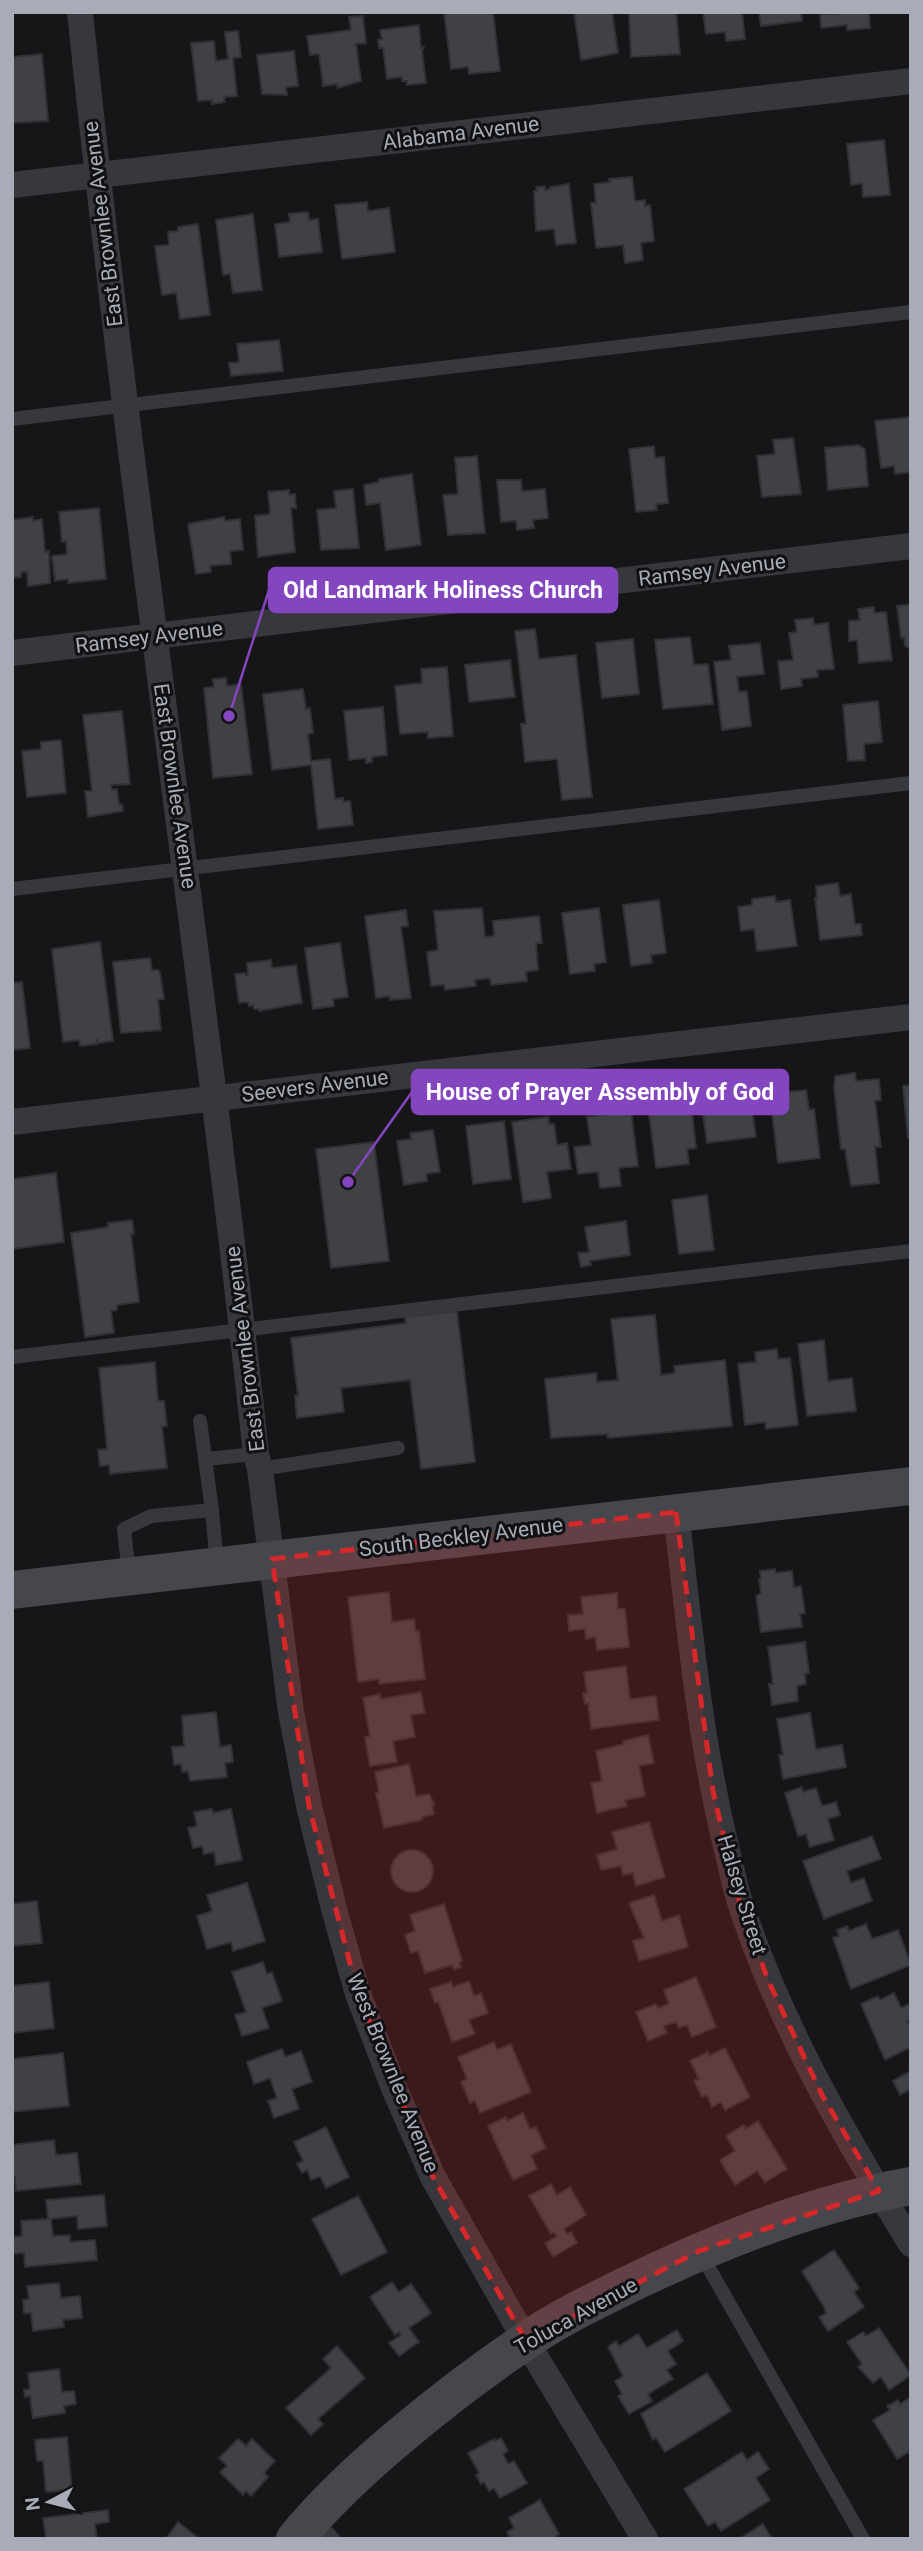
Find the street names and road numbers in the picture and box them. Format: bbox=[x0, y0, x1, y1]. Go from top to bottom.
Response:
street label: Alabama Avenue bbox=[382, 112, 540, 154]
street label: East Brownlee Avenue bbox=[78, 120, 128, 328]
street label: Ramsey Avenue bbox=[637, 549, 787, 591]
street label: Ramsey Avenue bbox=[74, 616, 224, 658]
street label: East Brownlee Avenue bbox=[149, 682, 201, 890]
street label: Seevers Avenue bbox=[240, 1065, 390, 1107]
street label: East Brownlee Avenue bbox=[220, 1245, 270, 1453]
street label: South Beckley Avenue bbox=[358, 1513, 564, 1561]
street label: Halsey Street bbox=[712, 1832, 772, 1958]
street label: West Brownlee Avenue bbox=[342, 1970, 444, 2176]
street label: Toluca Avenue bbox=[510, 2272, 642, 2360]

